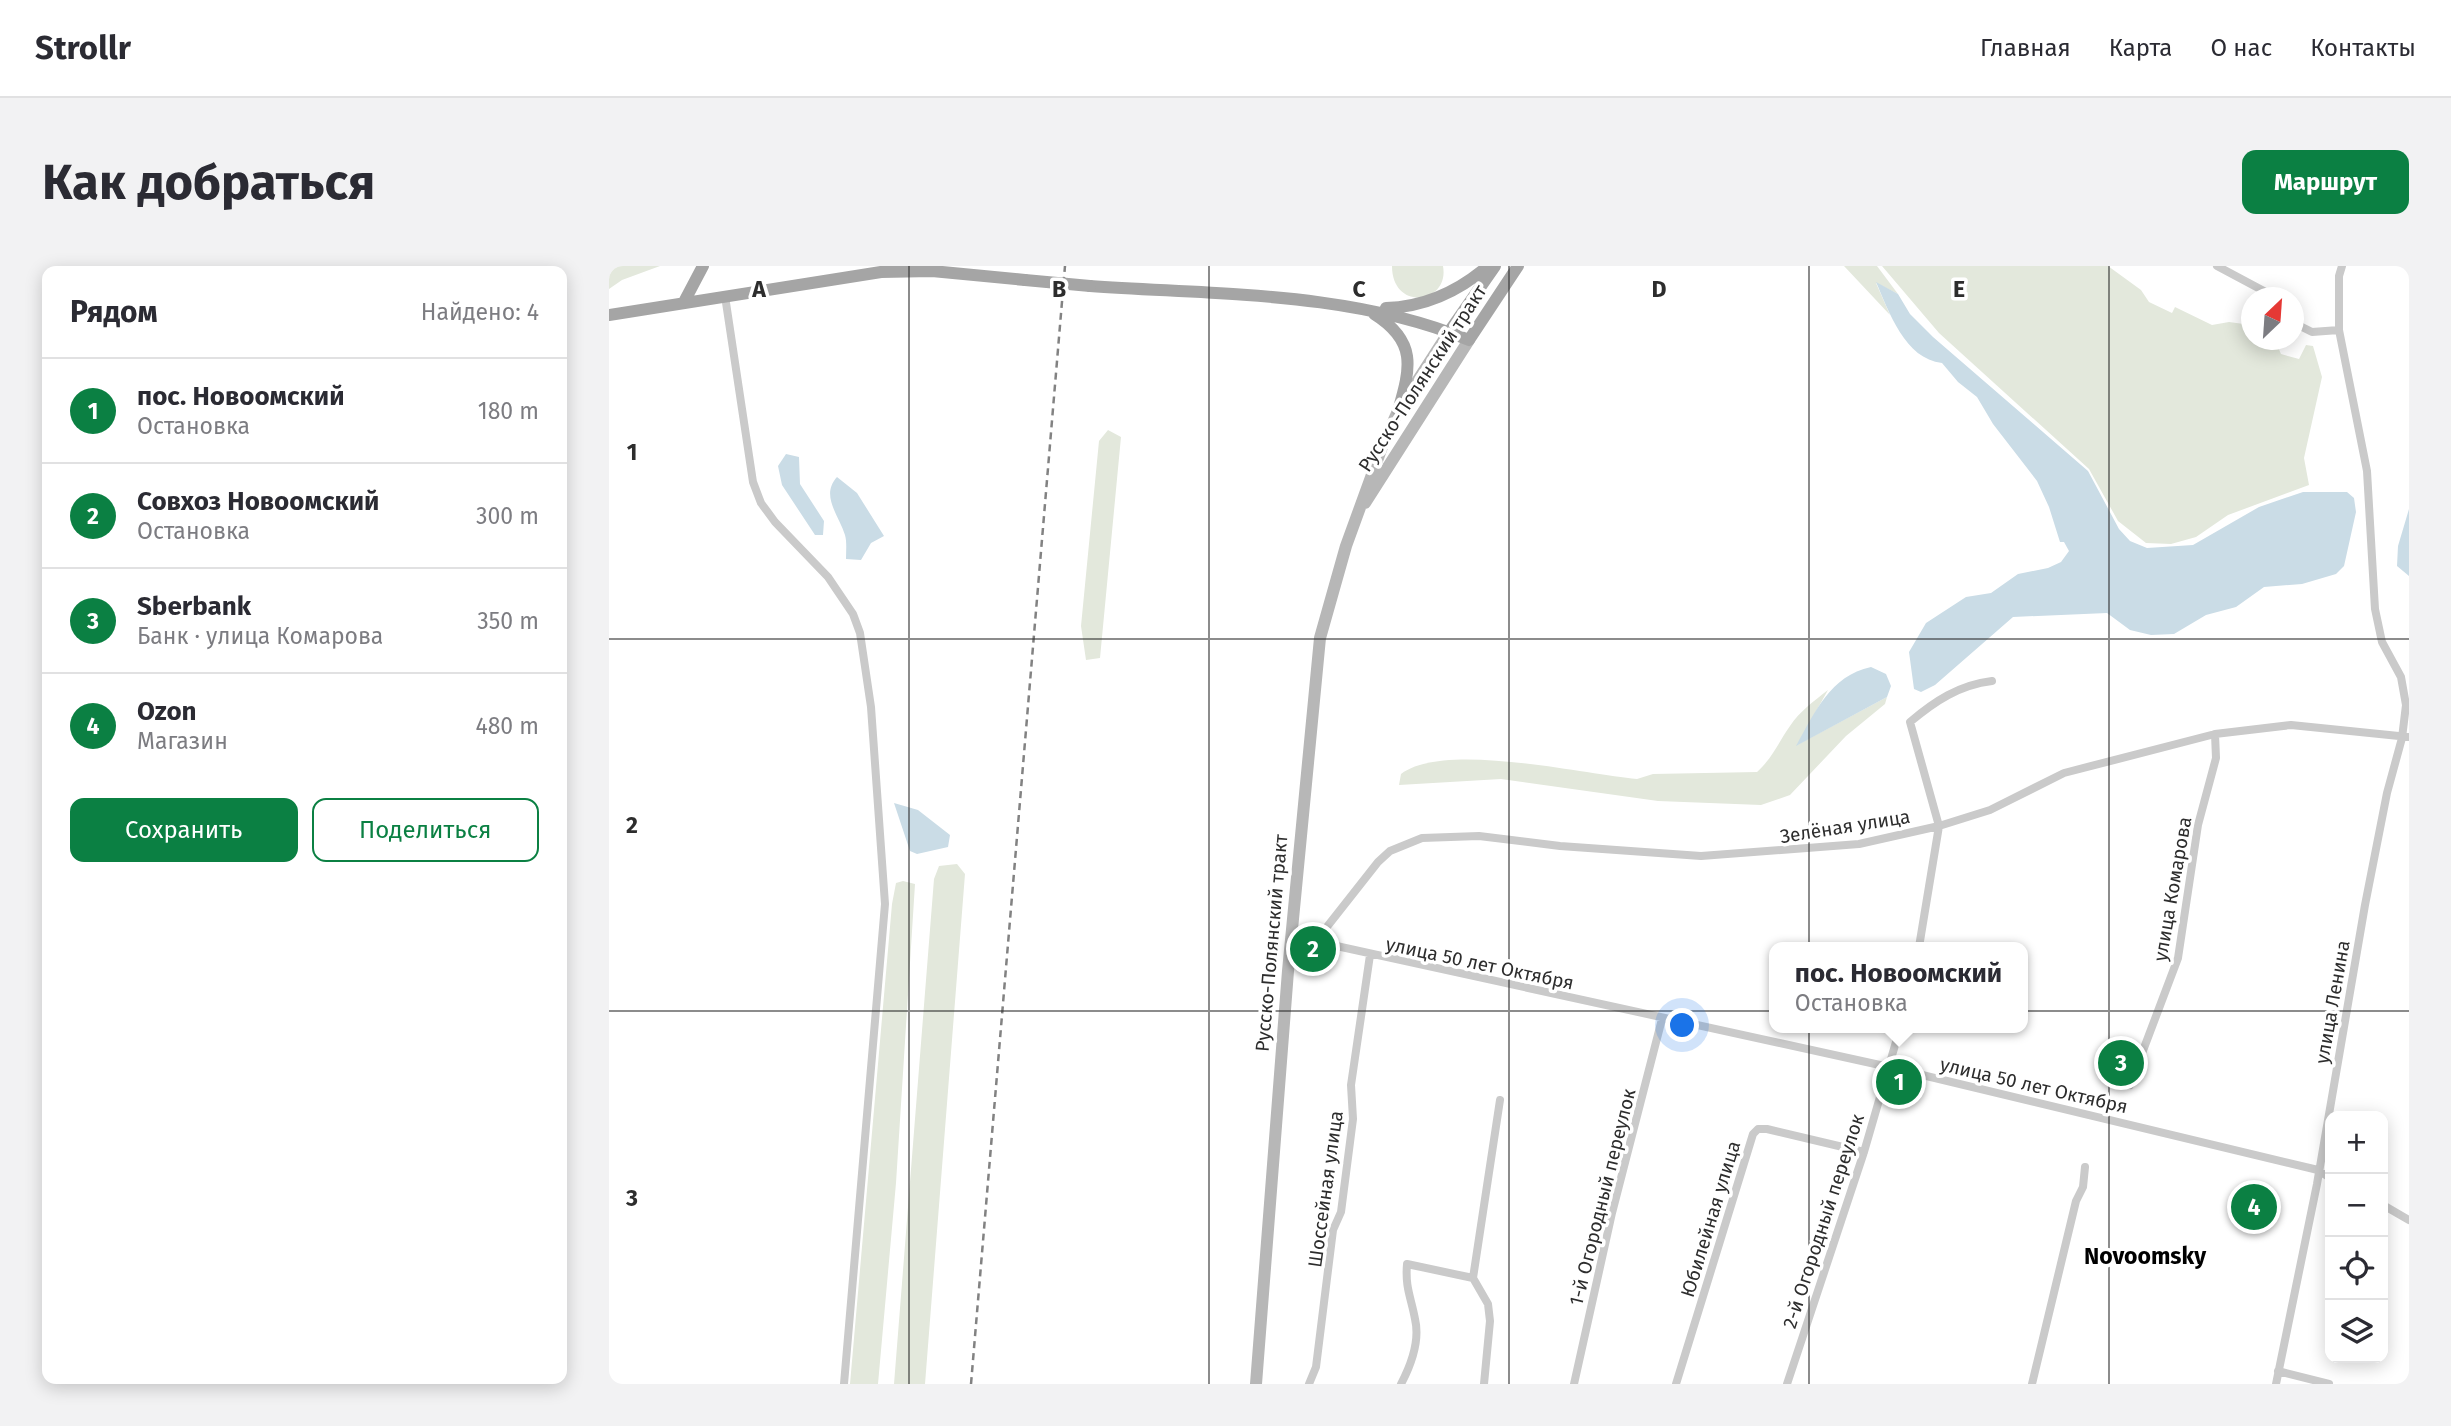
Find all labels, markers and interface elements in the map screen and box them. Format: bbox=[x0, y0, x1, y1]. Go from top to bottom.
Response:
text: Strollr bbox=[35, 28, 131, 68]
text: Главная bbox=[1980, 34, 2071, 62]
text: Карта bbox=[2109, 34, 2172, 62]
text: О нас bbox=[2210, 34, 2272, 62]
text: Контакты bbox=[2310, 34, 2416, 62]
button: Маршрут bbox=[2242, 150, 2409, 214]
text: Как добраться bbox=[42, 153, 375, 212]
text: A bbox=[751, 275, 766, 303]
text: B bbox=[1052, 275, 1066, 303]
text: C bbox=[1352, 275, 1366, 303]
text: D bbox=[1652, 275, 1667, 303]
text: E bbox=[1953, 275, 1965, 303]
street label: Русско-Полянский тракт bbox=[1353, 280, 1492, 476]
north arrow bbox=[2241, 287, 2304, 350]
text: Рядом bbox=[70, 294, 158, 330]
text: Найдено: 4 bbox=[421, 298, 539, 326]
text: пос. Новоомский bbox=[137, 381, 345, 412]
text: 1 bbox=[88, 397, 98, 425]
text: 180 m bbox=[478, 397, 539, 425]
text: Остановка bbox=[137, 412, 250, 440]
text: 1 bbox=[627, 438, 637, 466]
text: Совхоз Новоомский bbox=[137, 486, 379, 517]
text: 2 bbox=[87, 502, 99, 530]
text: 300 m bbox=[476, 502, 539, 530]
text: Остановка bbox=[137, 517, 250, 545]
text: Sberbank bbox=[137, 591, 251, 622]
text: 3 bbox=[87, 607, 99, 635]
text: 350 m bbox=[477, 607, 539, 635]
text: Банк · улица Комарова bbox=[137, 622, 383, 650]
text: Ozon bbox=[137, 696, 197, 727]
text: 4 bbox=[87, 712, 100, 740]
text: 480 m bbox=[475, 712, 539, 740]
text: Магазин bbox=[137, 727, 228, 755]
button: Сохранить bbox=[70, 798, 298, 862]
button: Поделиться bbox=[312, 798, 539, 862]
street label: Зелёная улица bbox=[1778, 805, 1912, 848]
text: 2 bbox=[626, 811, 638, 839]
street label: улица Комарова bbox=[2148, 815, 2197, 963]
street label: Русско-Полянский тракт bbox=[1251, 833, 1292, 1053]
pin: 2 bbox=[1290, 923, 1336, 975]
street label: улица 50 лет Октября bbox=[1384, 932, 1576, 995]
street label: улица Ленина bbox=[2310, 938, 2355, 1066]
popup bbox=[1769, 942, 2028, 1033]
text: пос. Новоомский bbox=[1795, 958, 2002, 989]
text: Остановка bbox=[1795, 989, 1908, 1017]
your location bbox=[1665, 1008, 1699, 1042]
pin: 3 bbox=[2098, 1037, 2144, 1089]
street label: улица 50 лет Октября bbox=[1938, 1053, 2130, 1118]
pin: 1 bbox=[1876, 1056, 1922, 1108]
street label: 1-й Огородный переулок bbox=[1564, 1086, 1641, 1308]
street label: Шоссейная улица bbox=[1303, 1109, 1348, 1269]
street label: 2-й Огородный переулок bbox=[1778, 1111, 1869, 1331]
map controls bbox=[2325, 1111, 2388, 1363]
button: + bbox=[2325, 1111, 2388, 1174]
street label: Юбилейная улица bbox=[1676, 1138, 1745, 1300]
button: − bbox=[2325, 1174, 2388, 1237]
pin: 4 bbox=[2231, 1181, 2277, 1233]
text: 3 bbox=[625, 1184, 638, 1212]
button: locate bbox=[2325, 1237, 2388, 1300]
district label: Novoomsky bbox=[2084, 1242, 2207, 1270]
button: layers bbox=[2325, 1300, 2388, 1363]

